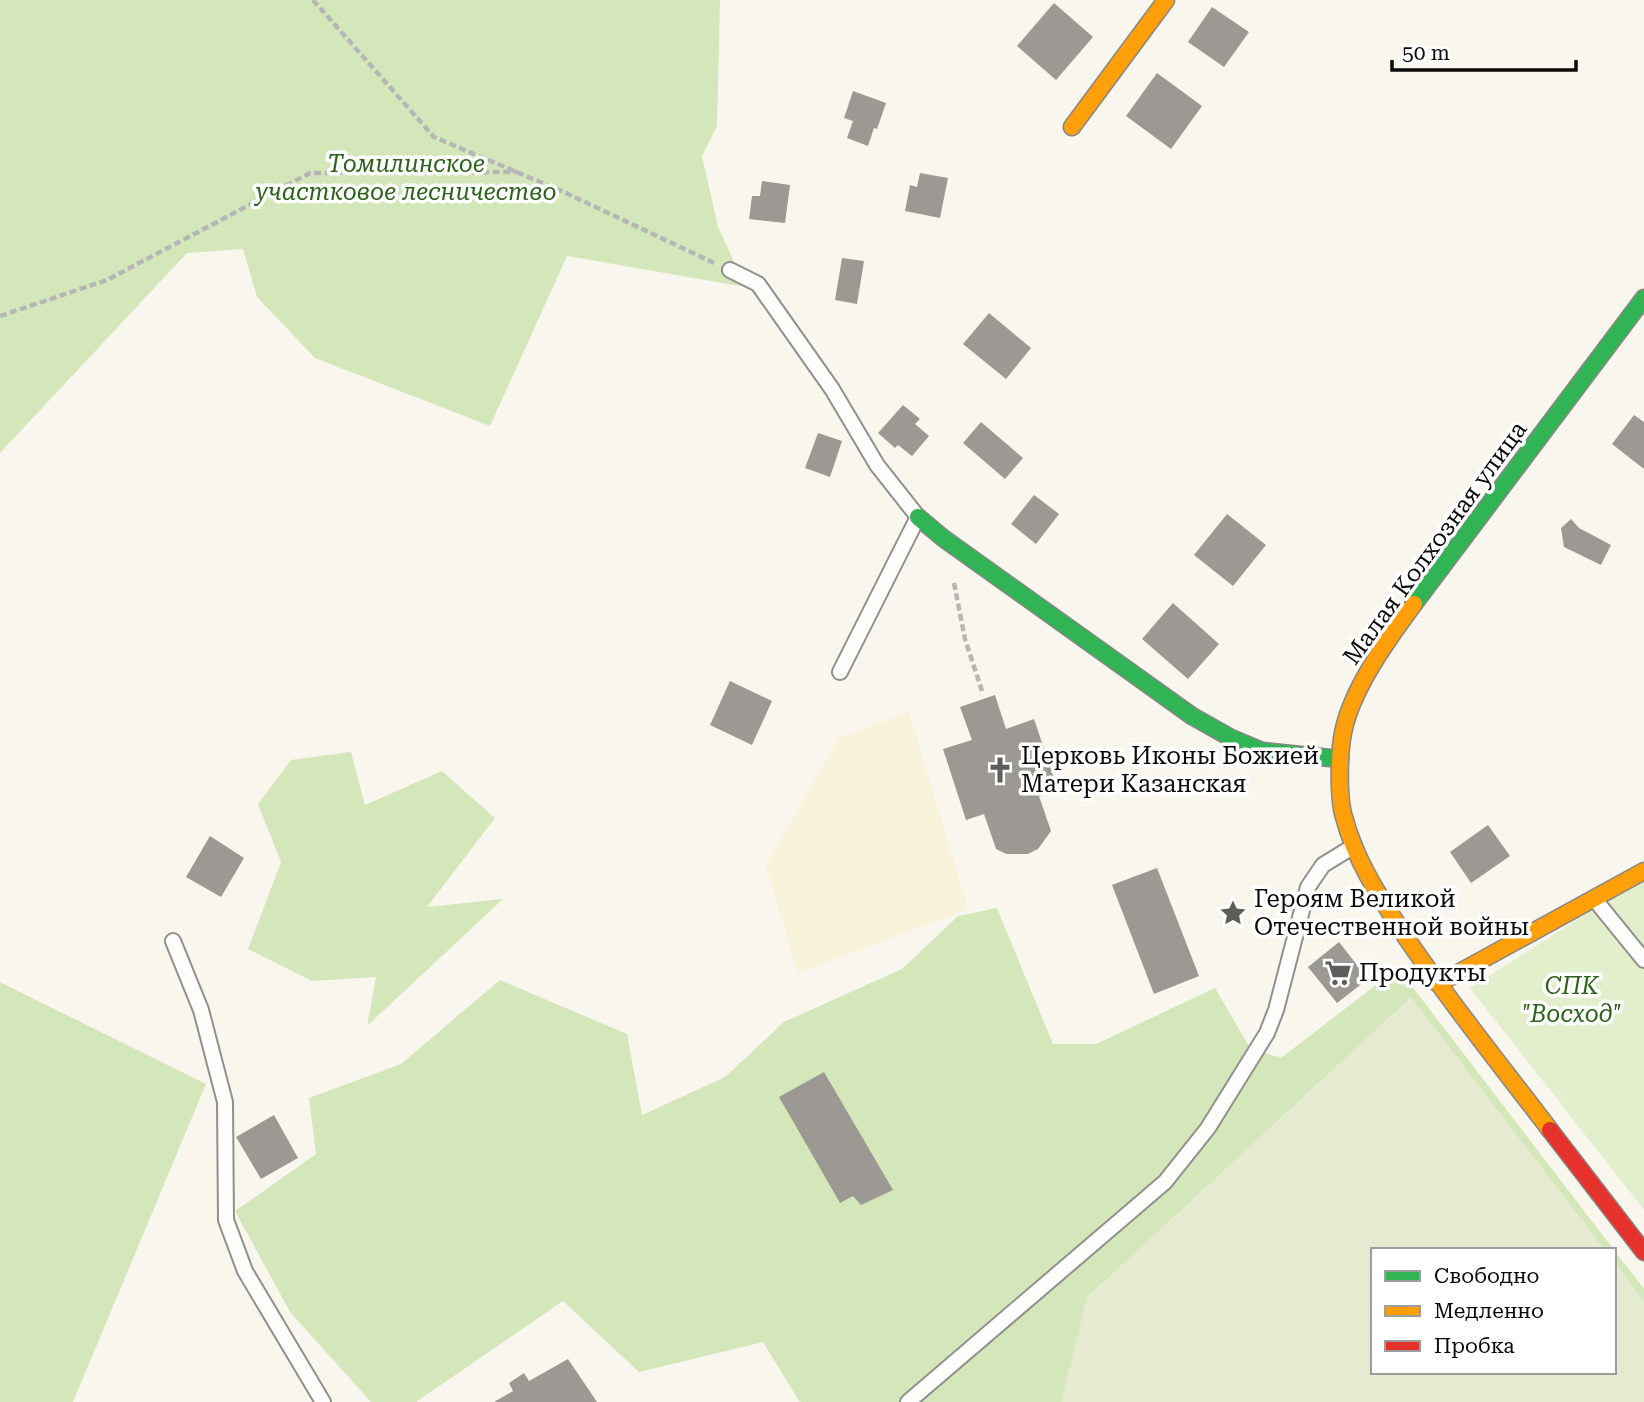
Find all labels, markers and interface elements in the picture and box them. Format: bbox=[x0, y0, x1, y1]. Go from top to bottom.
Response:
scale bar bbox=[1392, 28, 1576, 72]
text: 50 m bbox=[1402, 41, 1450, 65]
park label: Томилинское участковое лесничество bbox=[253, 150, 557, 206]
street label: Малая Колхозная улица bbox=[1337, 416, 1533, 670]
place label: Церковь Иконы Божией Матери Казанская bbox=[1021, 742, 1319, 798]
church icon: Церковь Иконы Божией Матери Казанская bbox=[985, 755, 1015, 785]
place label: Героям Великой Отечественной войны bbox=[1254, 885, 1529, 941]
place icon: Героям Великой Отечественной войны bbox=[1218, 898, 1248, 928]
supermarket icon: Продукты bbox=[1323, 958, 1353, 988]
place label: Продукты bbox=[1359, 959, 1486, 987]
park label: СПК "Восход" bbox=[1522, 972, 1622, 1028]
legend bbox=[1371, 1248, 1616, 1374]
text: Свободно bbox=[1434, 1264, 1540, 1288]
text: Медленно bbox=[1434, 1299, 1544, 1323]
text: Пробка bbox=[1434, 1334, 1515, 1358]

